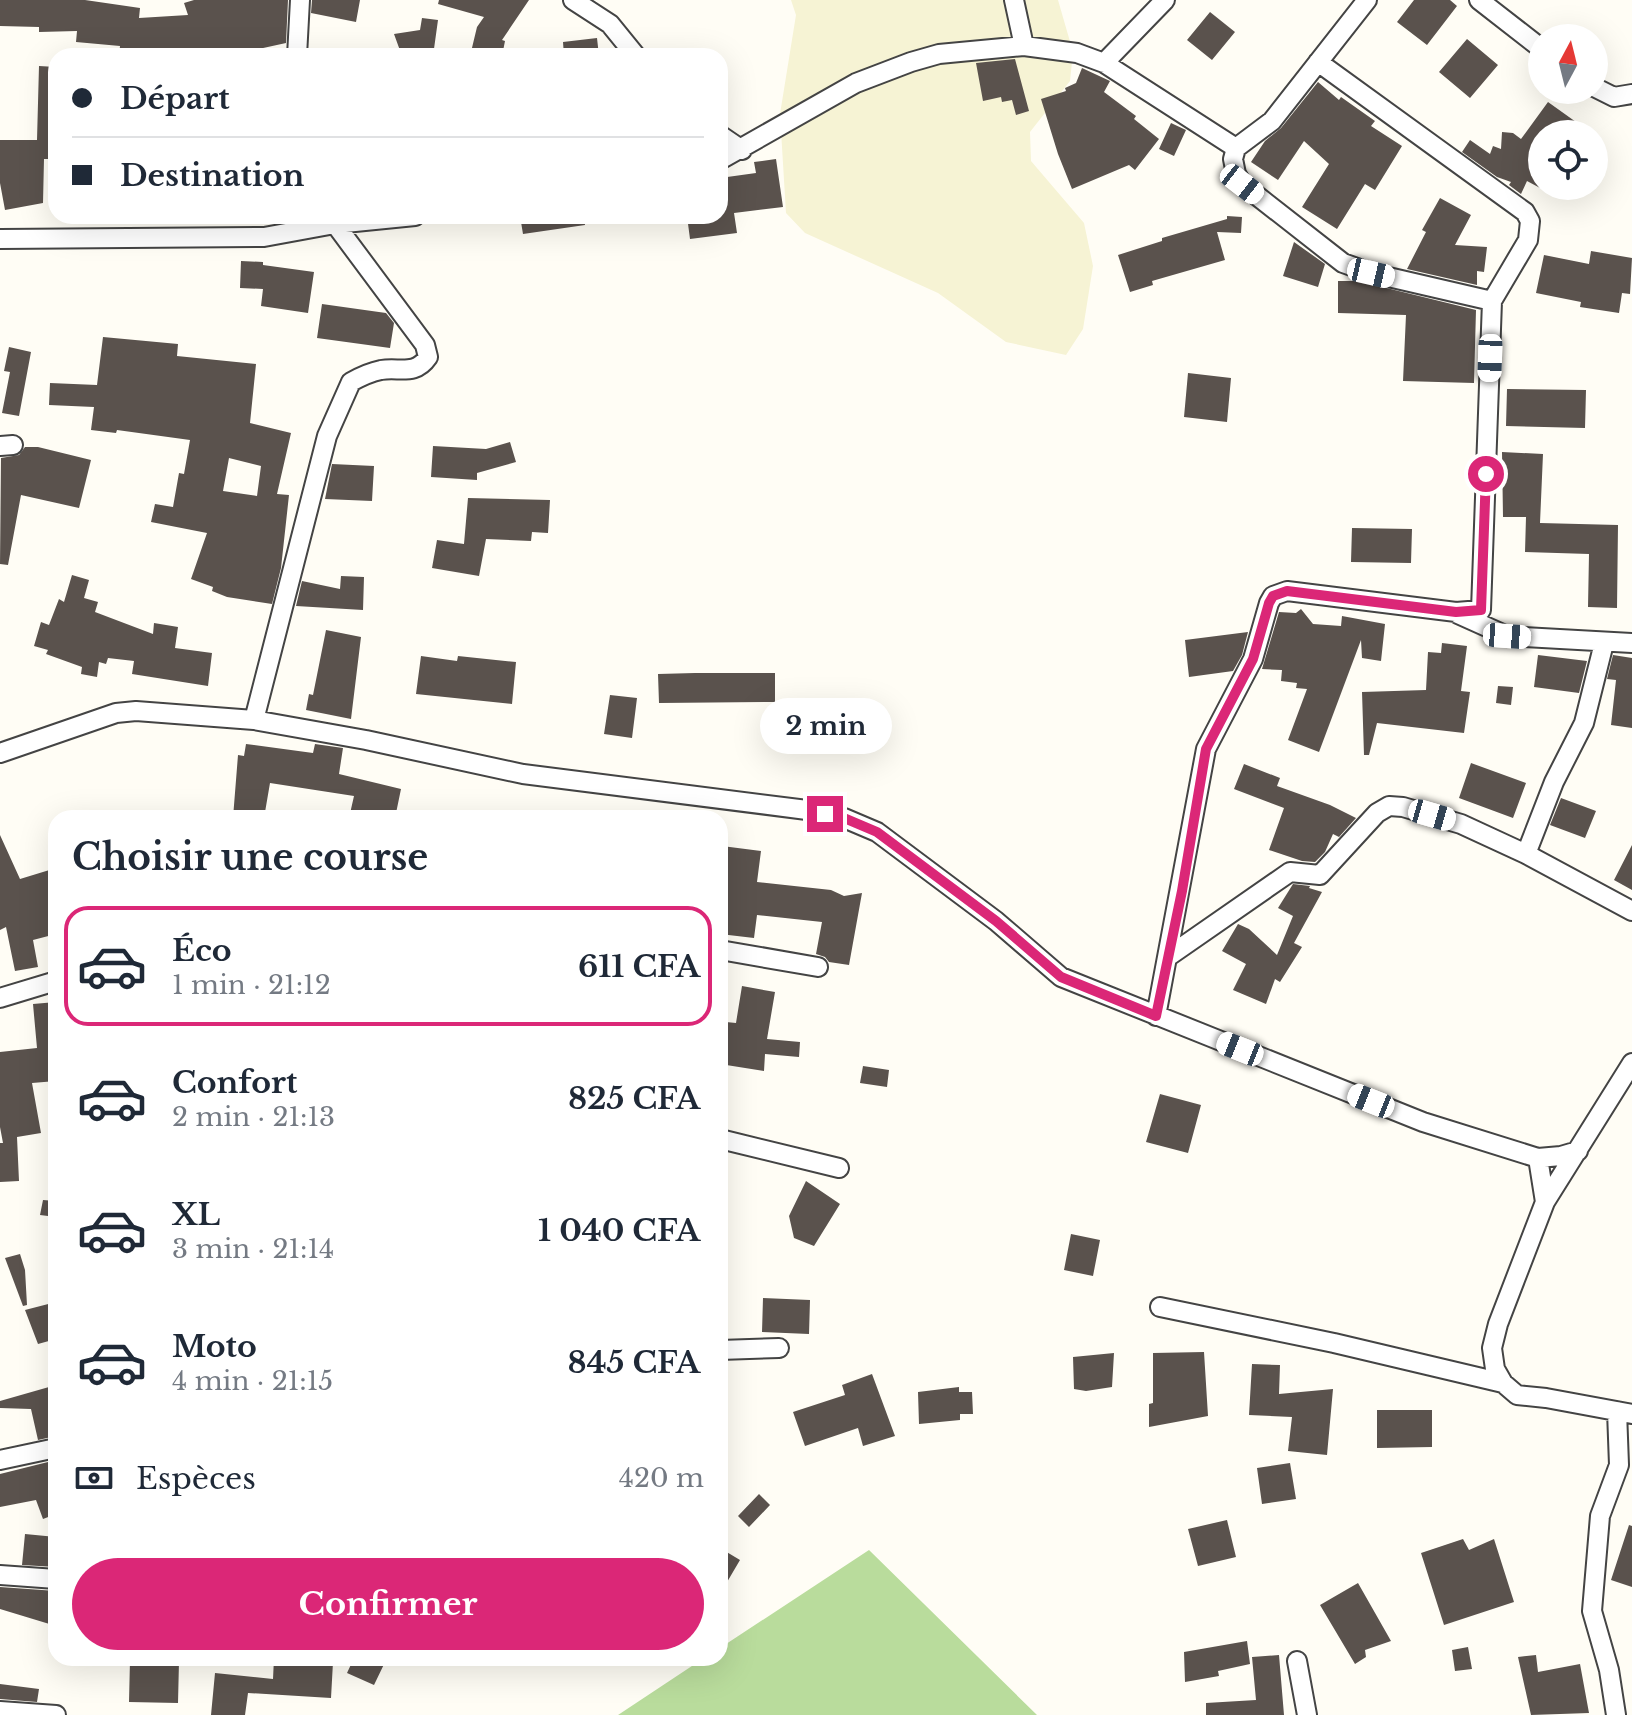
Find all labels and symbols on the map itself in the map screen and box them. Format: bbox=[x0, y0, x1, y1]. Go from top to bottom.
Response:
north arrow bbox=[1528, 24, 1608, 104]
car bbox=[1216, 160, 1268, 208]
car bbox=[1345, 256, 1397, 290]
car bbox=[1477, 334, 1503, 382]
route start bbox=[1468, 456, 1504, 492]
car bbox=[1482, 622, 1532, 650]
callout: 2 min bbox=[759, 698, 891, 754]
route end bbox=[807, 796, 843, 832]
car bbox=[1406, 797, 1458, 833]
car bbox=[1213, 1029, 1267, 1069]
car bbox=[1344, 1081, 1398, 1121]

